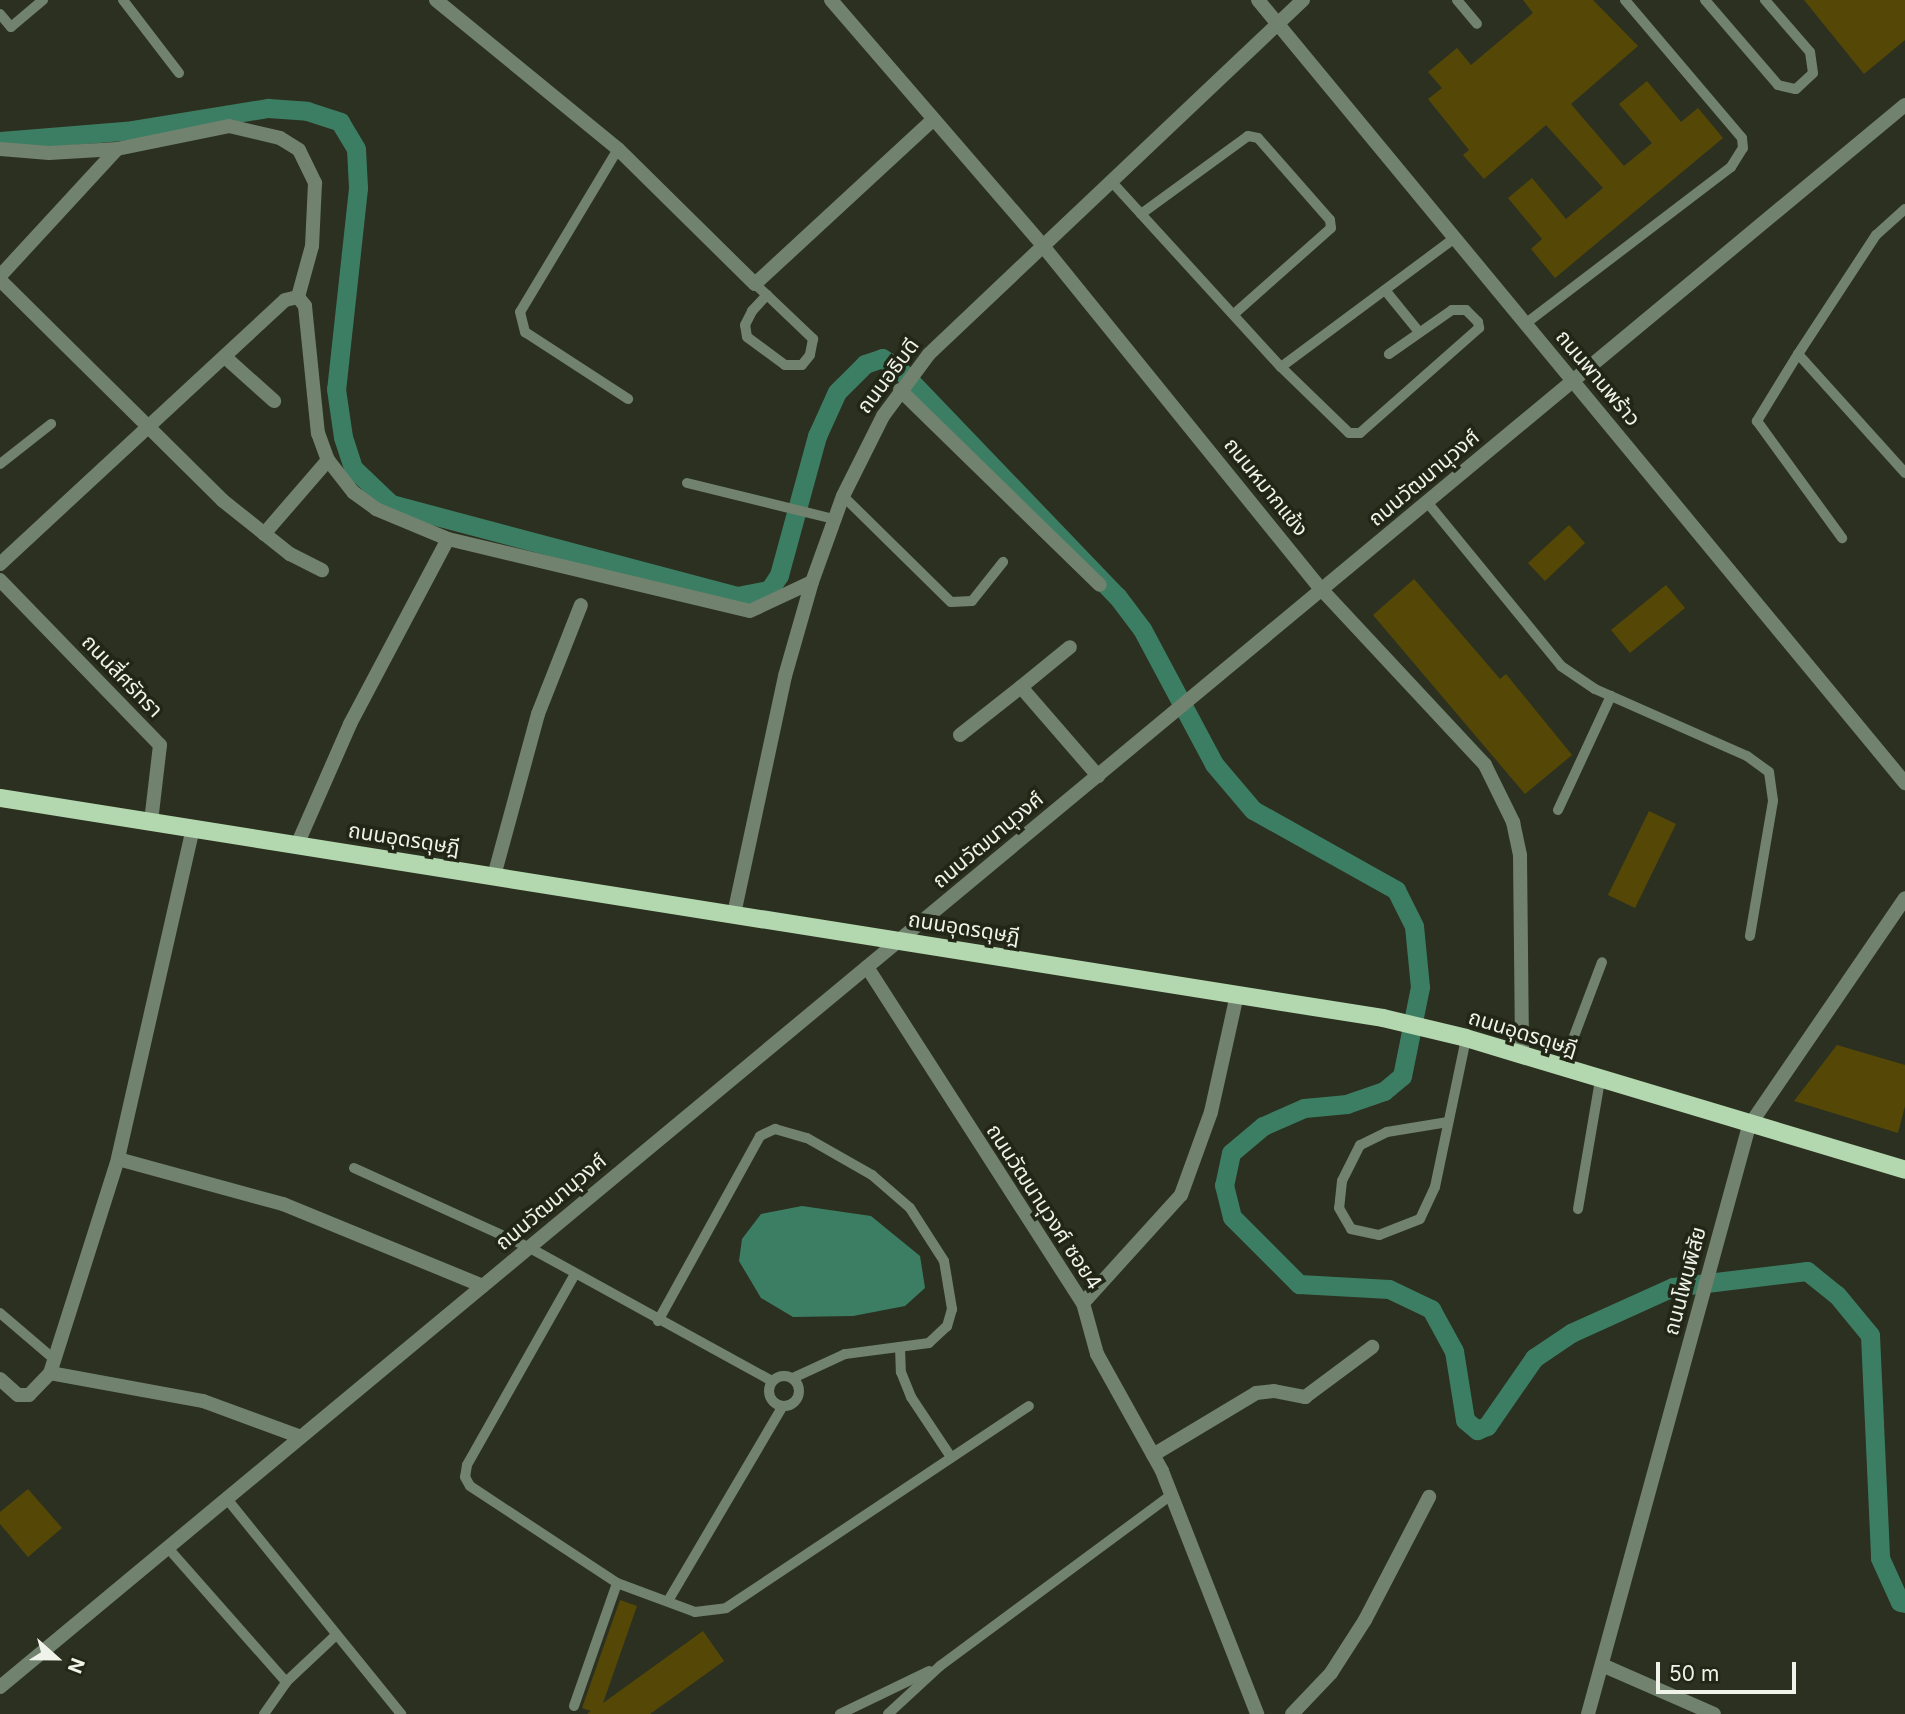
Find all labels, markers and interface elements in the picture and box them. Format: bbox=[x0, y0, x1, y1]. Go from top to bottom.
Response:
street label: ถนนพานพร้าว bbox=[1550, 325, 1646, 431]
street label: ถนนอธิบดี bbox=[852, 333, 924, 419]
street label: ถนนวัฒนานุวงศ์ bbox=[1364, 424, 1484, 532]
street label: ถนนหมากแข้ง bbox=[1219, 433, 1313, 541]
street label: ถนนสี่ศรัทรา bbox=[76, 629, 168, 723]
street label: ถนนวัฒนานุวงศ์ bbox=[928, 786, 1048, 894]
street label: ถนนอุดรดุษฎี bbox=[346, 818, 462, 860]
street label: ถนนอุดรดุษฎี bbox=[906, 907, 1022, 949]
street label: ถนนอุดรดุษฎี bbox=[1465, 1004, 1581, 1062]
street label: ถนนวัฒนานุวงศ์ ซอย4 bbox=[981, 1119, 1107, 1295]
street label: ถนนวัฒนานุวงศ์ bbox=[491, 1148, 611, 1256]
street label: ถนนโพนพิสัย bbox=[1658, 1224, 1712, 1338]
north arrow bbox=[21, 1623, 91, 1693]
scale bar bbox=[1660, 1648, 1800, 1692]
text: N bbox=[63, 1655, 89, 1677]
text: 50 m bbox=[1669, 1661, 1719, 1686]

